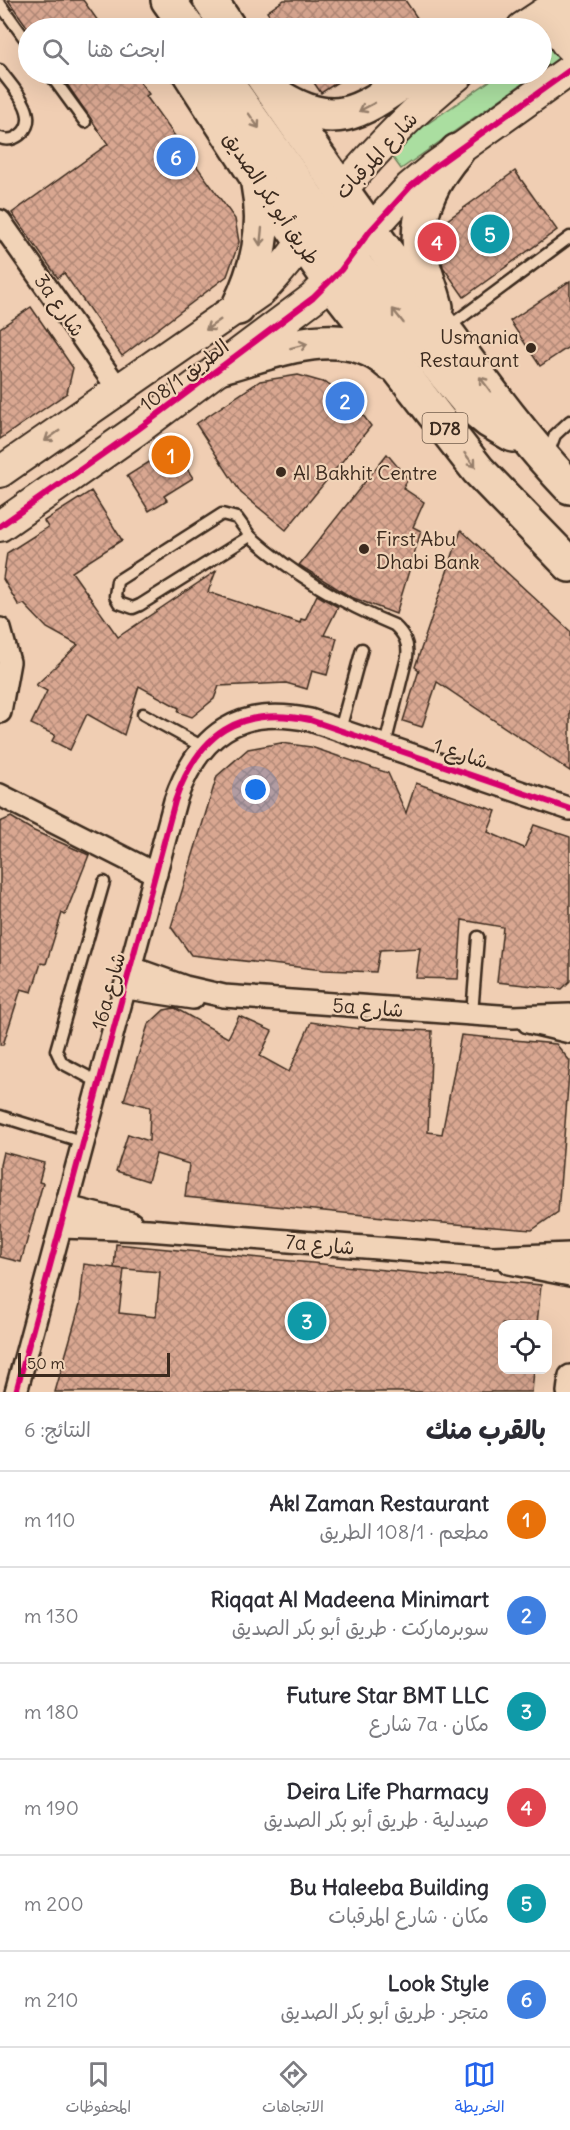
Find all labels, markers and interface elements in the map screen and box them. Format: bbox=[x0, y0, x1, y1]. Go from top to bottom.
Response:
search box bbox=[18, 18, 552, 84]
icon: search bbox=[39, 35, 72, 68]
text: ابحث هنا bbox=[87, 35, 166, 63]
one-way arrow bbox=[359, 101, 376, 113]
street label: شارع المرقبات bbox=[329, 106, 424, 205]
one-way arrow bbox=[248, 113, 260, 129]
street label: طريق أبو بكر الصديق bbox=[218, 127, 326, 269]
pin: 6 bbox=[156, 134, 195, 180]
pin: 5 bbox=[470, 212, 510, 256]
pin: 4 bbox=[418, 220, 456, 264]
one-way arrow bbox=[256, 227, 267, 247]
street label: 3a شارع bbox=[28, 269, 91, 342]
one-way arrow bbox=[391, 308, 404, 324]
one-way arrow bbox=[205, 319, 222, 331]
place label: Usmania Restaurant bbox=[420, 324, 519, 372]
street label: 108/1 الطريق bbox=[135, 333, 233, 417]
one-way arrow bbox=[289, 339, 308, 351]
marker: Usmania Restaurant bbox=[524, 341, 538, 355]
one-way arrow bbox=[479, 377, 491, 393]
pin: 2 bbox=[326, 378, 364, 424]
road number: D78 bbox=[422, 413, 468, 443]
one-way arrow bbox=[45, 430, 61, 442]
pin: 1 bbox=[152, 432, 190, 478]
one-way arrow bbox=[464, 452, 477, 468]
place label: Al Bakhit Centre bbox=[293, 460, 437, 485]
marker: Al Bakhit Centre bbox=[274, 465, 288, 479]
place label: First Abu Dhabi Bank bbox=[376, 526, 480, 574]
marker: First Abu Dhabi Bank bbox=[357, 542, 371, 556]
street label: شارع 1 bbox=[430, 732, 491, 775]
your location bbox=[241, 775, 270, 804]
street label: 16a شارع bbox=[86, 950, 132, 1033]
street label: 5a شارع bbox=[332, 992, 404, 1024]
street label: 7a شارع bbox=[284, 1229, 356, 1261]
pin: 3 bbox=[288, 1298, 326, 1344]
map controls bbox=[498, 1320, 552, 1374]
button: locate bbox=[498, 1320, 552, 1374]
scale bar bbox=[18, 1350, 170, 1378]
text: 50 m bbox=[27, 1353, 65, 1373]
text: بالقرب منك bbox=[426, 1413, 546, 1446]
text: النتائج: 6 bbox=[24, 1417, 91, 1442]
text: Akl Zaman Restaurant bbox=[270, 1489, 489, 1517]
text: 110 m bbox=[24, 1507, 75, 1532]
text: 1 bbox=[523, 1507, 530, 1532]
text: مطعم · 108/1 الطريق bbox=[319, 1519, 489, 1544]
text: Riqqat Al Madeena Minimart bbox=[210, 1585, 489, 1613]
text: 130 m bbox=[24, 1603, 79, 1628]
text: 2 bbox=[521, 1603, 532, 1628]
text: سوبرماركت · طريق أبو بكر الصديق bbox=[232, 1615, 489, 1640]
text: Future Star BMT LLC bbox=[286, 1681, 489, 1709]
text: 180 m bbox=[24, 1699, 79, 1724]
text: 3 bbox=[521, 1699, 532, 1724]
text: مكان · 7a شارع bbox=[369, 1711, 489, 1736]
text: Deira Life Pharmacy bbox=[287, 1777, 489, 1805]
text: 190 m bbox=[24, 1795, 79, 1820]
text: 4 bbox=[521, 1795, 532, 1820]
text: صيدلية · طريق أبو بكر الصديق bbox=[263, 1807, 489, 1832]
text: Bu Haleeba Building bbox=[290, 1873, 489, 1901]
text: 200 m bbox=[24, 1891, 84, 1916]
text: 5 bbox=[521, 1891, 532, 1916]
text: مكان · شارع المرقبات bbox=[328, 1903, 489, 1928]
text: Look Style bbox=[388, 1969, 489, 1997]
text: 210 m bbox=[24, 1987, 78, 2012]
text: 6 bbox=[521, 1987, 532, 2012]
text: متجر · طريق أبو بكر الصديق bbox=[281, 1999, 489, 2024]
tab: المحفوظات bbox=[65, 2058, 131, 2121]
tab: الاتجاهات bbox=[262, 2058, 324, 2121]
tab: الخريطة bbox=[455, 2058, 505, 2121]

